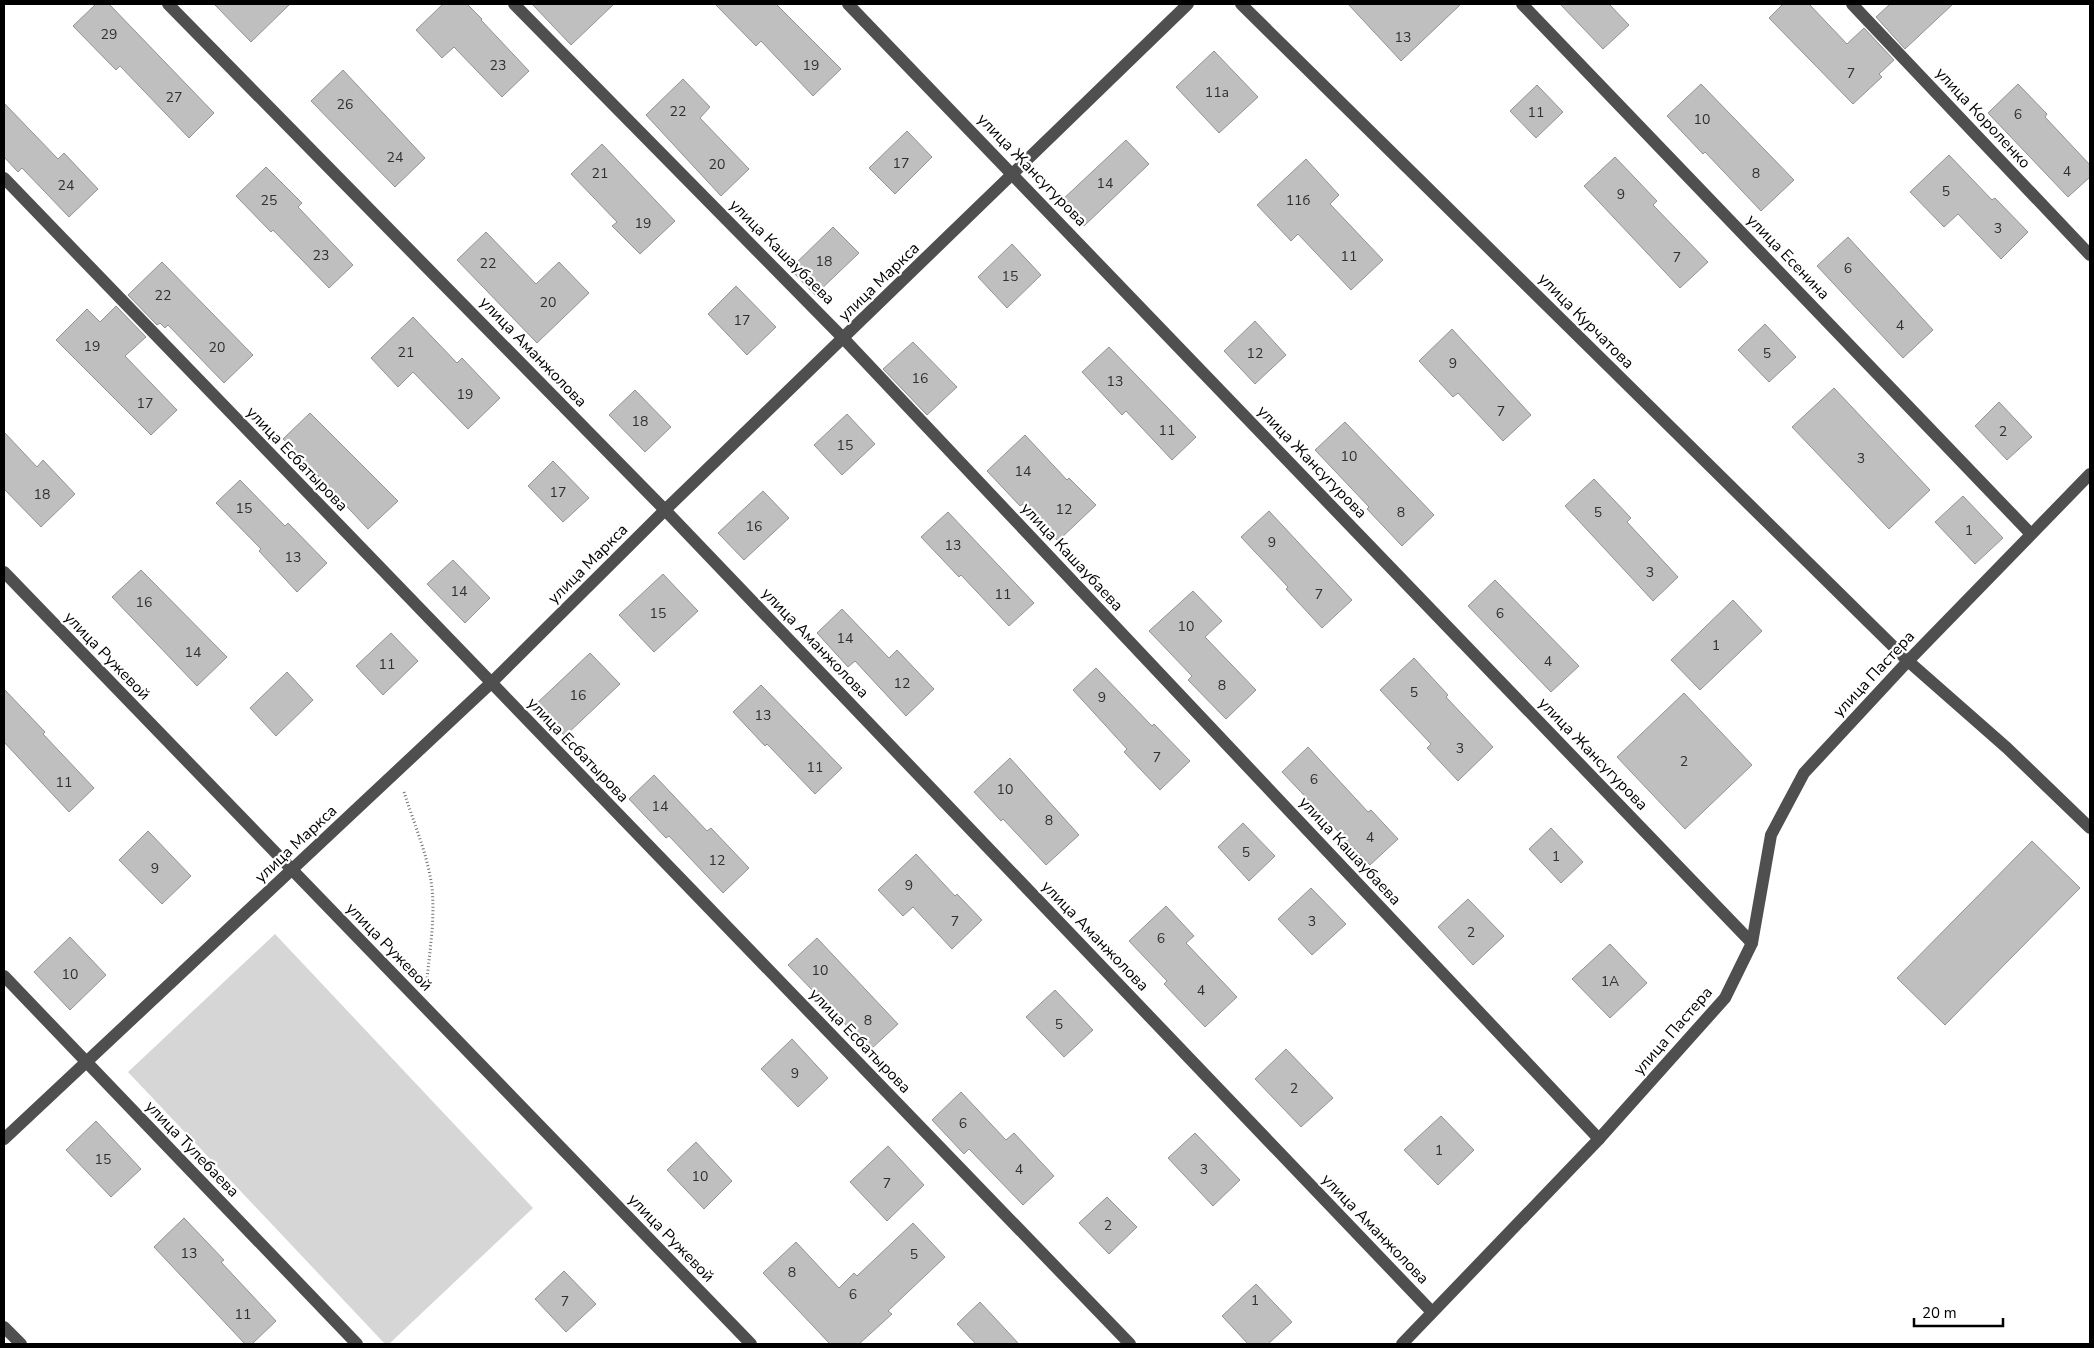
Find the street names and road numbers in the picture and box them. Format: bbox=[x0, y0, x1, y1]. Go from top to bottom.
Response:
street label: улица Короленко bbox=[1930, 63, 2036, 173]
street label: улица Жансугурова bbox=[972, 109, 1092, 231]
street label: улица Кашаубаева bbox=[724, 194, 840, 310]
street label: улица Есенина bbox=[1742, 209, 1834, 305]
street label: улица Маркса bbox=[834, 238, 924, 326]
street label: улица Курчатова bbox=[1533, 268, 1639, 374]
street label: улица Аманжолова bbox=[474, 292, 592, 412]
street label: улица Жансугурова bbox=[1252, 401, 1372, 523]
street label: улица Есбатырова bbox=[241, 402, 353, 516]
street label: улица Кашаубаева bbox=[1016, 498, 1128, 616]
street label: улица Маркса bbox=[543, 519, 633, 609]
street label: улица Аманжолова bbox=[756, 583, 874, 703]
street label: улица Ружевой bbox=[59, 607, 155, 705]
street label: улица Пастера bbox=[1828, 626, 1920, 722]
street label: улица Есбатырова bbox=[522, 693, 634, 807]
street label: улица Жансугурова bbox=[1533, 693, 1653, 815]
street label: улица Кашаубаева bbox=[1294, 792, 1406, 910]
street label: улица Маркса bbox=[250, 800, 342, 888]
street label: улица Аманжолова bbox=[1036, 876, 1154, 996]
street label: улица Ружевой bbox=[341, 898, 437, 996]
street label: улица Пастера bbox=[1628, 982, 1718, 1080]
street label: улица Есбатырова bbox=[804, 984, 916, 1098]
street label: улица Тулебаева bbox=[140, 1096, 244, 1202]
street label: улица Аманжолова bbox=[1316, 1169, 1434, 1289]
street label: улица Ружевой bbox=[623, 1189, 719, 1287]

